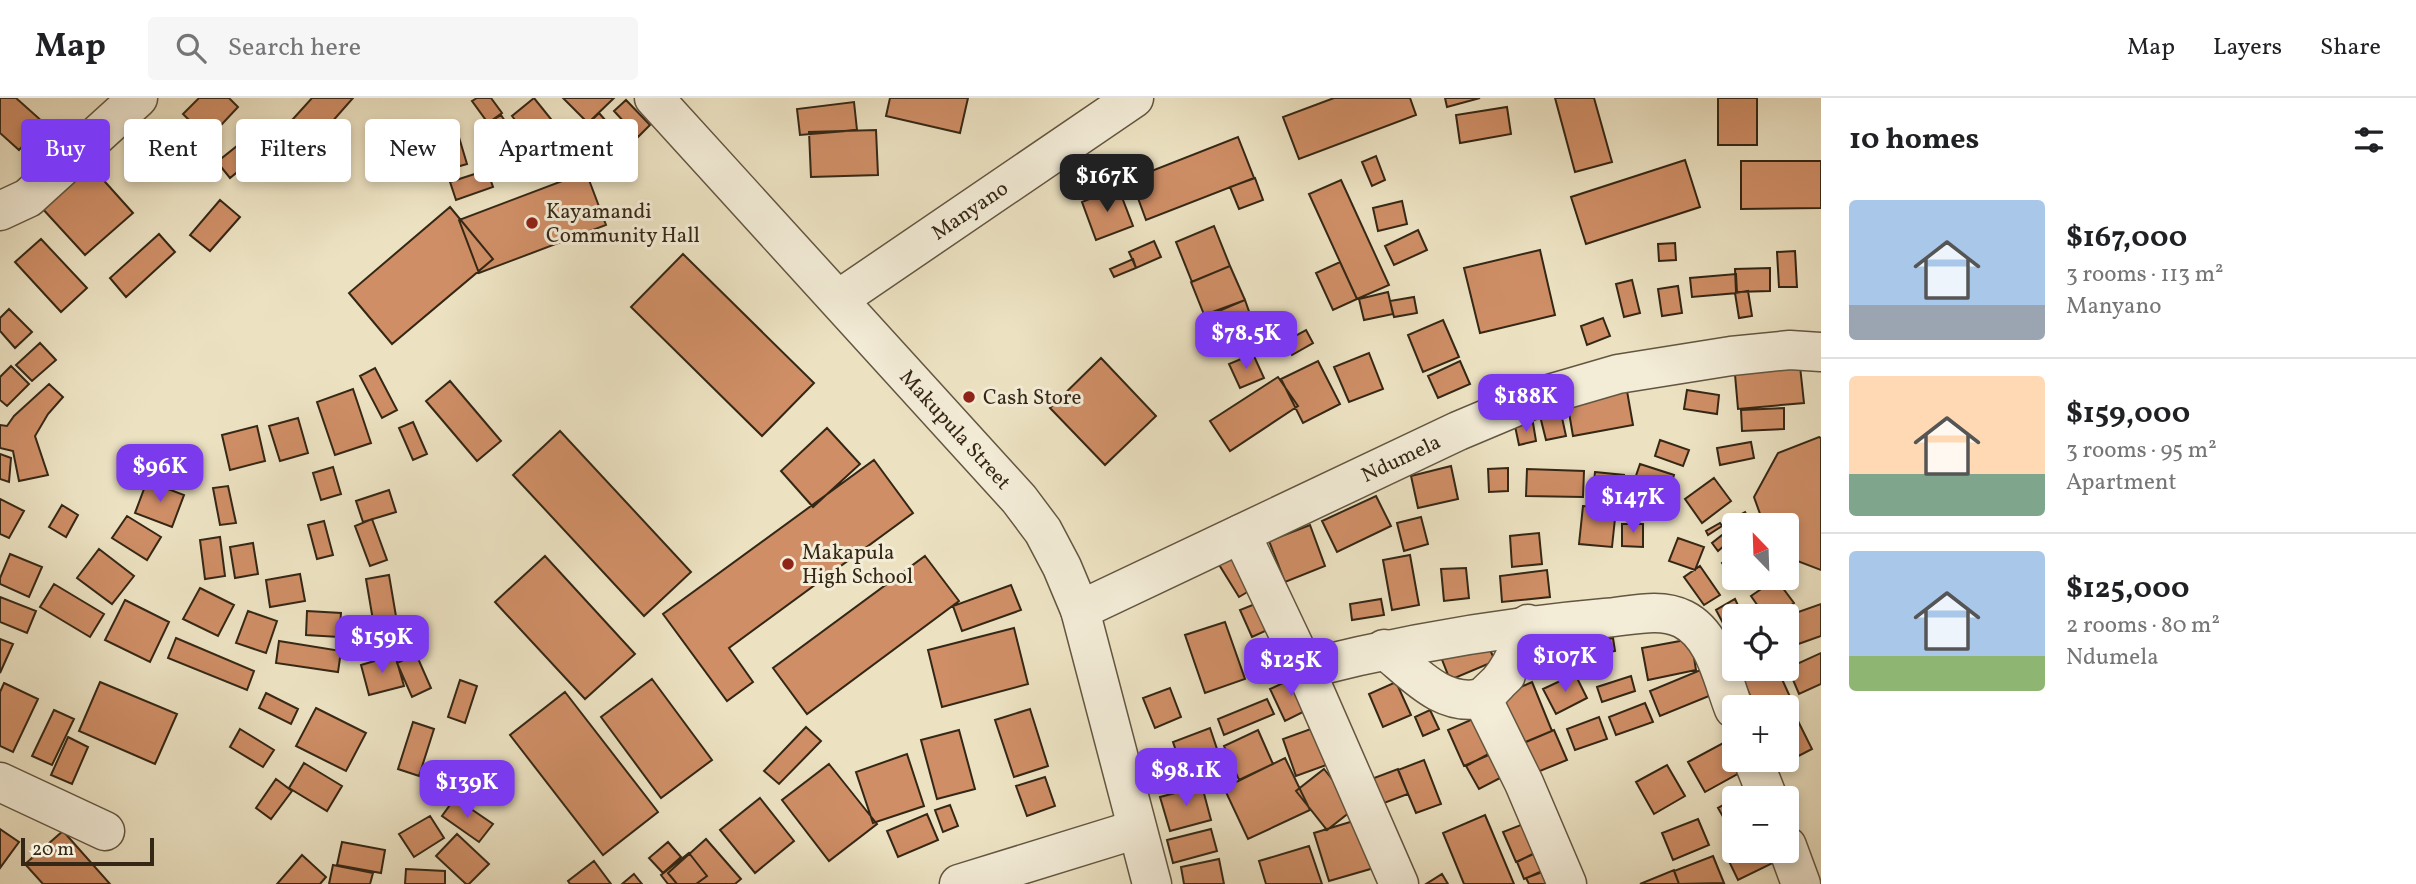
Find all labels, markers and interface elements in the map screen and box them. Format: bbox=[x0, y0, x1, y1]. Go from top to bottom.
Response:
search box bbox=[148, 17, 638, 80]
text: Map bbox=[35, 25, 106, 71]
icon: search bbox=[172, 29, 210, 67]
text: Search here bbox=[228, 30, 361, 66]
text: Map bbox=[2127, 31, 2175, 65]
text: Layers bbox=[2213, 31, 2282, 65]
text: Share bbox=[2320, 31, 2381, 65]
chip: Buy bbox=[21, 119, 110, 182]
chip: Rent bbox=[124, 119, 222, 182]
chip: Filters bbox=[236, 119, 351, 182]
chip: New bbox=[365, 119, 460, 182]
chip: Apartment bbox=[474, 119, 638, 182]
text: 10 homes bbox=[1849, 119, 1979, 161]
icon: filters bbox=[2350, 121, 2388, 159]
pin: $167K bbox=[1058, 155, 1156, 214]
text: $167K bbox=[1076, 161, 1138, 193]
street label: Manyano bbox=[926, 175, 1015, 248]
place label: Kayamandi Community Hall bbox=[546, 198, 700, 251]
marker: Kayamandi Community Hall bbox=[524, 215, 540, 231]
text: $167,000 bbox=[2066, 217, 2187, 259]
icon: home bbox=[1905, 228, 1989, 312]
text: 3 rooms · 113 m² bbox=[2066, 259, 2224, 291]
text: Manyano bbox=[2066, 291, 2162, 323]
pin: $78.5K bbox=[1189, 312, 1303, 371]
text: $78.5K bbox=[1211, 318, 1281, 350]
street label: Makupula Street bbox=[892, 364, 1017, 497]
pin: $188K bbox=[1477, 374, 1575, 434]
text: $188K bbox=[1494, 381, 1558, 413]
place label: Cash Store bbox=[983, 384, 1082, 413]
marker: Cash Store bbox=[961, 389, 977, 405]
text: $159,000 bbox=[2066, 393, 2190, 435]
icon: home bbox=[1905, 404, 1989, 488]
street label: Ndumela bbox=[1357, 428, 1446, 491]
text: 3 rooms · 95 m² bbox=[2066, 435, 2217, 467]
pin: $96K bbox=[119, 444, 201, 504]
text: $96K bbox=[132, 451, 188, 483]
text: Apartment bbox=[2066, 467, 2177, 499]
pin: $147K bbox=[1584, 476, 1682, 535]
text: $147K bbox=[1601, 482, 1665, 514]
north arrow bbox=[1722, 513, 1799, 590]
map controls bbox=[1722, 513, 1799, 863]
place label: Makapula High School bbox=[802, 539, 913, 592]
marker: Makapula High School bbox=[780, 556, 796, 572]
text: $125,000 bbox=[2066, 568, 2190, 610]
icon: home bbox=[1905, 579, 1989, 663]
button: locate bbox=[1722, 604, 1799, 681]
text: 2 rooms · 80 m² bbox=[2066, 610, 2220, 642]
pin: $159K bbox=[333, 616, 431, 675]
text: $159K bbox=[351, 622, 413, 654]
pin: $107K bbox=[1516, 634, 1614, 694]
pin: $125K bbox=[1242, 638, 1340, 698]
text: $107K bbox=[1533, 641, 1597, 673]
text: Ndumela bbox=[2066, 642, 2159, 674]
text: $125K bbox=[1260, 645, 1322, 677]
button: + bbox=[1722, 695, 1799, 772]
pin: $98.1K bbox=[1129, 748, 1243, 808]
text: $98.1K bbox=[1151, 755, 1221, 787]
pin: $139K bbox=[418, 760, 516, 820]
text: $139K bbox=[436, 767, 498, 799]
button: − bbox=[1722, 786, 1799, 863]
scale bar bbox=[21, 835, 154, 867]
text: 20 m bbox=[32, 837, 74, 863]

